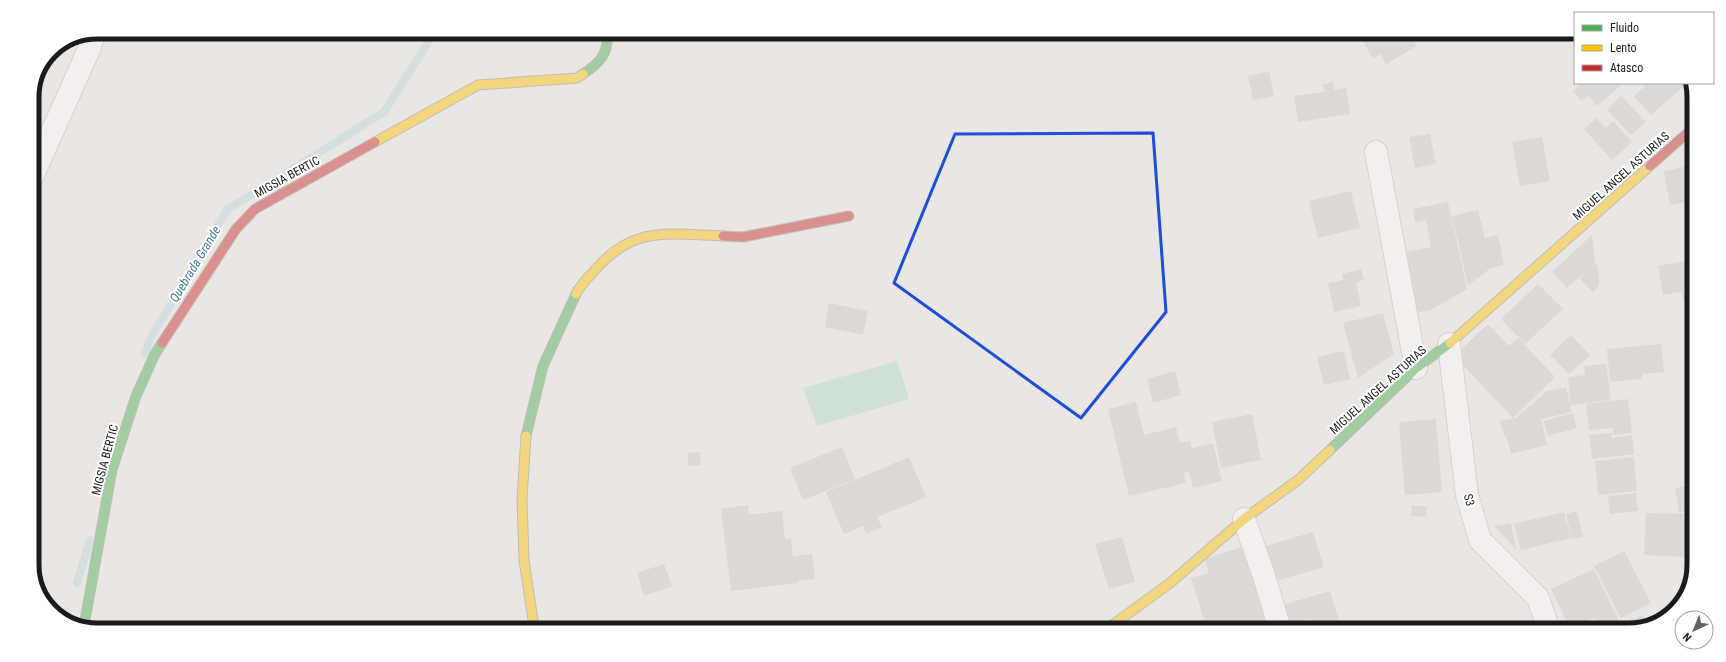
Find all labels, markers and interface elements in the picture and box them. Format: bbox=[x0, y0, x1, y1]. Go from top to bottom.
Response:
legend bbox=[1574, 12, 1714, 84]
text: Fluido bbox=[1610, 21, 1639, 35]
text: Lento bbox=[1610, 41, 1637, 55]
text: Atasco bbox=[1610, 61, 1643, 75]
street label: MIGUEL ANGEL ASTURIAS bbox=[1570, 129, 1672, 223]
street label: MIGSIA BERTIC bbox=[252, 153, 322, 201]
water label: Quebrada Grande bbox=[166, 223, 224, 305]
street label: MIGUEL ANGEL ASTURIAS bbox=[1327, 343, 1429, 437]
street label: MIGSIA BERTIC bbox=[89, 423, 121, 497]
street label: S3 bbox=[1461, 492, 1477, 508]
north arrow bbox=[1674, 610, 1714, 650]
text: N bbox=[1680, 630, 1694, 644]

